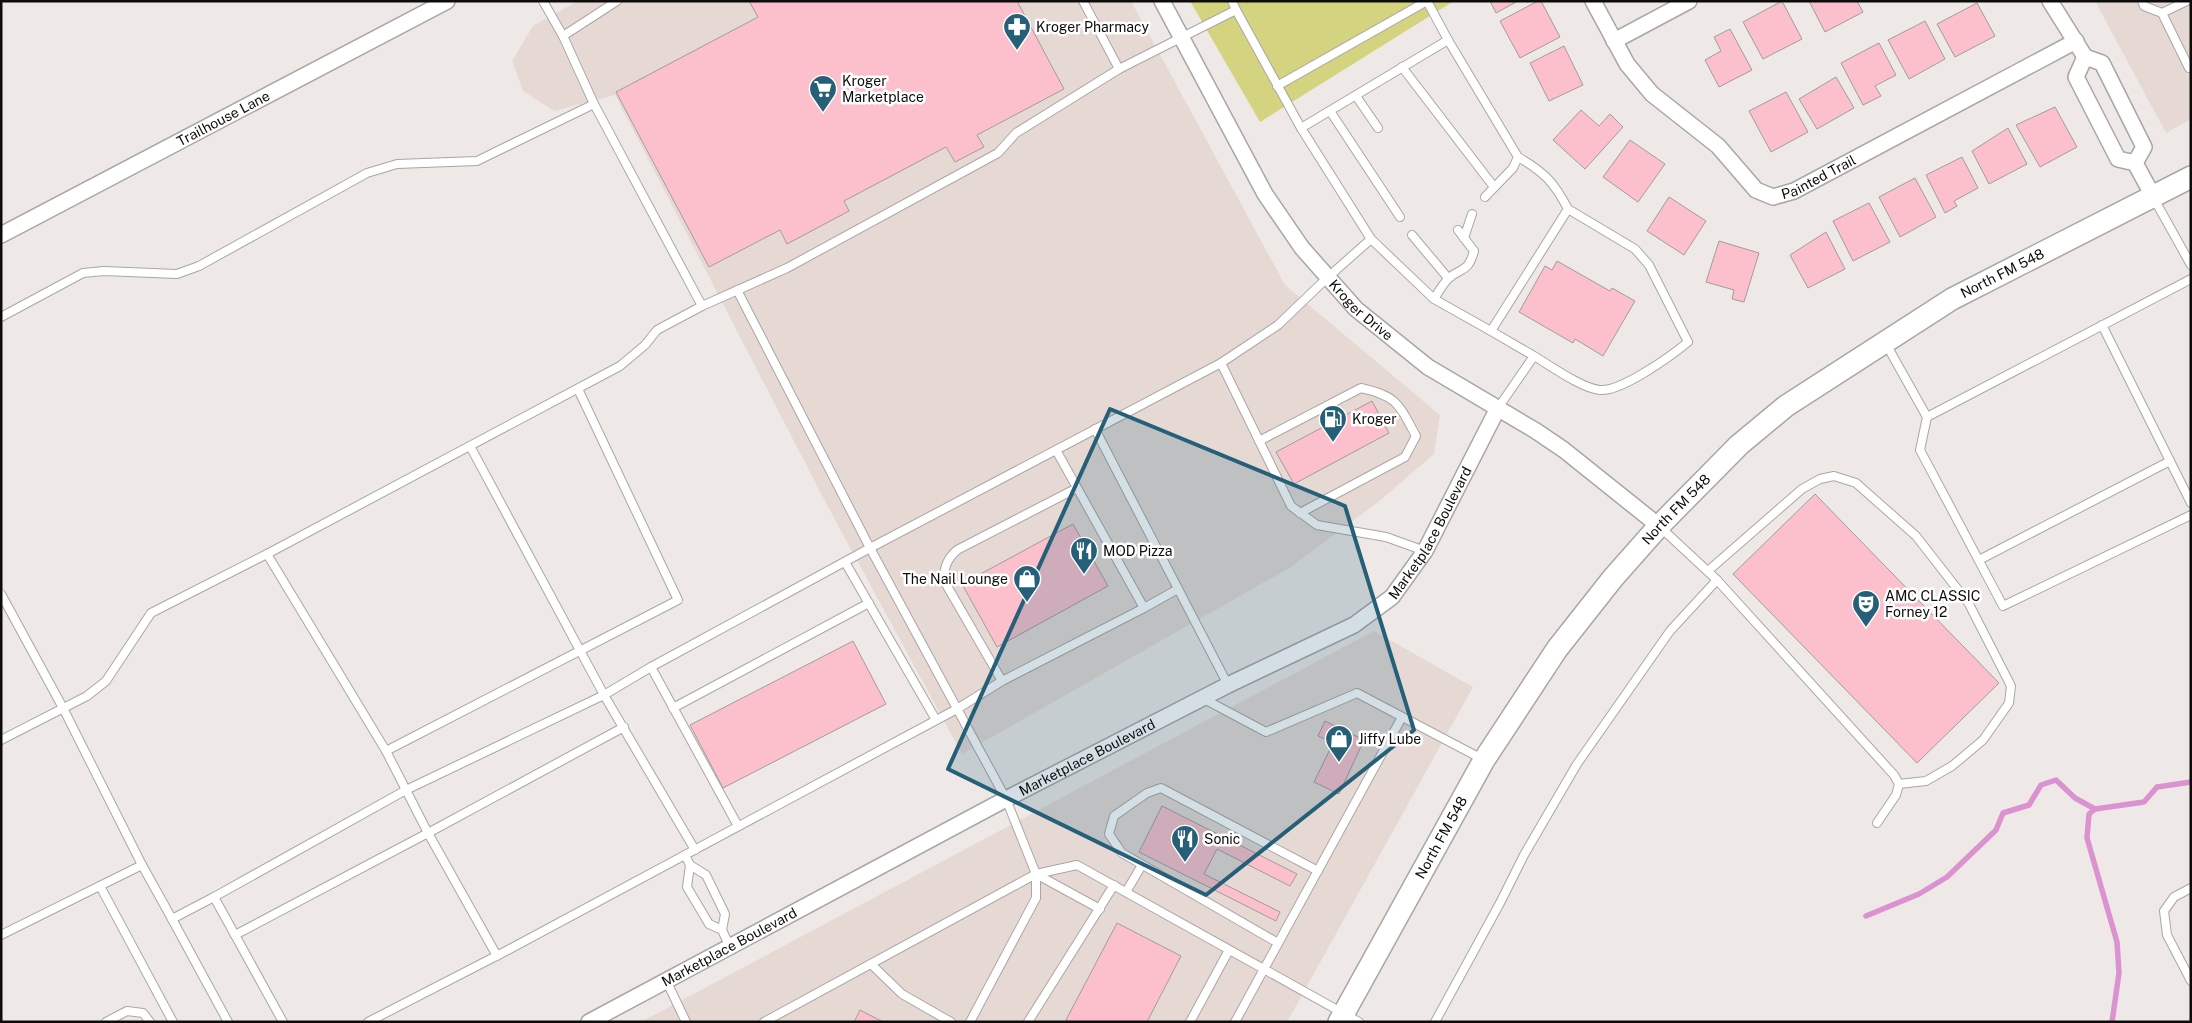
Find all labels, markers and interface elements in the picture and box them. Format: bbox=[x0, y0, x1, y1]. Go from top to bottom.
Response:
pharmacy icon: Kroger Pharmacy bbox=[1002, 12, 1032, 51]
place label: Kroger Pharmacy bbox=[1036, 19, 1150, 35]
place label: Kroger Marketplace bbox=[842, 73, 924, 105]
supermarket icon: Kroger Marketplace bbox=[808, 74, 838, 113]
street label: Trailhouse Lane bbox=[174, 87, 273, 149]
street label: Painted Trail bbox=[1780, 152, 1858, 202]
street label: North FM 548 bbox=[1958, 245, 2047, 301]
street label: Kroger Drive bbox=[1326, 276, 1396, 344]
fuel station icon: Kroger bbox=[1318, 404, 1348, 443]
place label: Kroger bbox=[1352, 411, 1397, 427]
street label: Marketplace Boulevard bbox=[1385, 464, 1475, 602]
street label: North FM 548 bbox=[1638, 471, 1714, 548]
restaurant icon: MOD Pizza bbox=[1069, 536, 1099, 575]
place label: MOD Pizza bbox=[1103, 543, 1173, 559]
shop icon: The Nail Lounge bbox=[1012, 564, 1042, 603]
place label: The Nail Lounge bbox=[903, 571, 1008, 587]
place label: AMC CLASSIC Forney 12 bbox=[1885, 588, 1980, 620]
theatre icon: AMC CLASSIC Forney 12 bbox=[1851, 589, 1881, 628]
street label: Marketplace Boulevard bbox=[1016, 716, 1158, 799]
shop icon: Jiffy Lube bbox=[1324, 724, 1354, 763]
place label: Jiffy Lube bbox=[1358, 731, 1421, 747]
street label: North FM 548 bbox=[1412, 793, 1470, 881]
restaurant icon: Sonic bbox=[1170, 824, 1200, 863]
place label: Sonic bbox=[1204, 831, 1240, 847]
street label: Marketplace Boulevard bbox=[659, 904, 800, 990]

